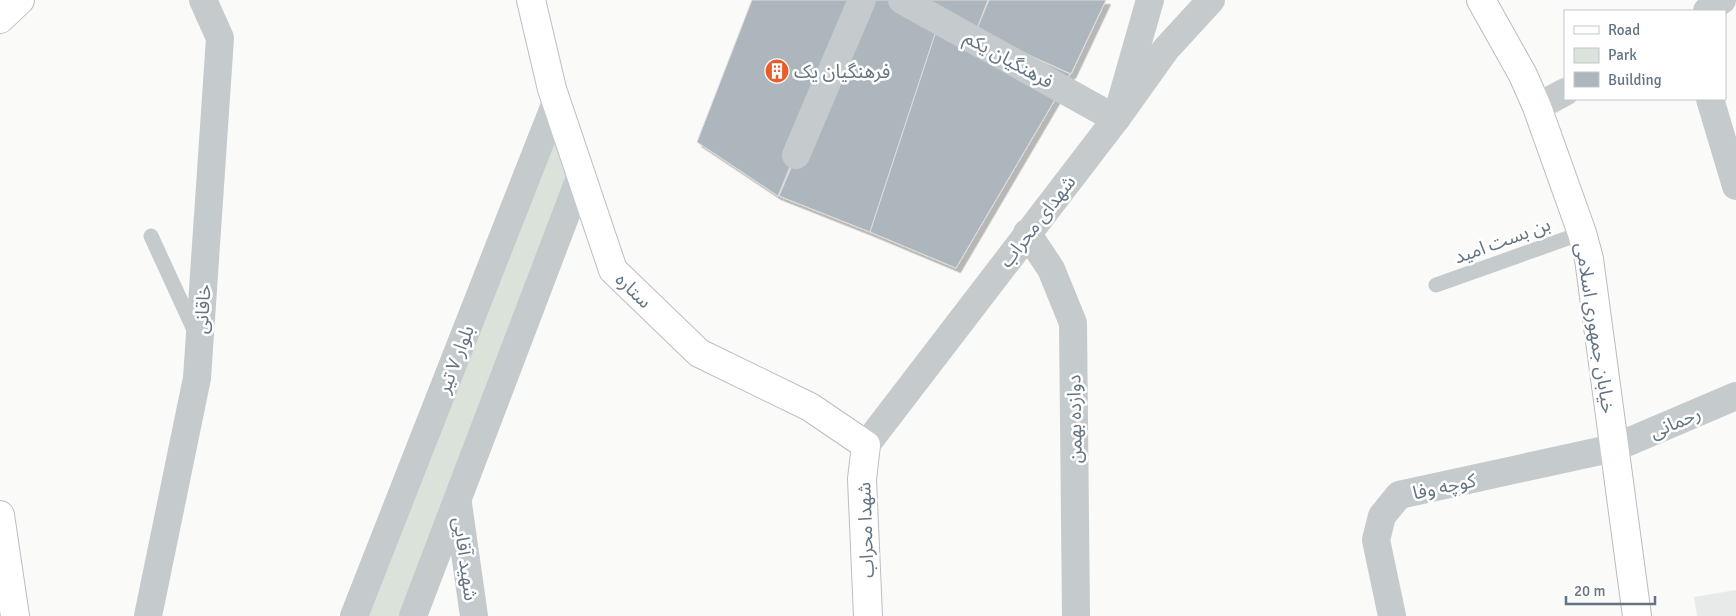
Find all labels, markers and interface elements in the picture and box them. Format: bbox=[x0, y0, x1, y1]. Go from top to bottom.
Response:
legend bbox=[1564, 10, 1726, 100]
text: Road bbox=[1608, 21, 1640, 39]
street label: فرهنگیان یکم bbox=[959, 26, 1057, 96]
text: Park bbox=[1608, 46, 1637, 64]
building icon: فرهنگیان یک bbox=[764, 58, 790, 84]
place label: فرهنگیان یک bbox=[794, 60, 890, 84]
text: Building bbox=[1608, 71, 1662, 89]
street label: شهدای محراب bbox=[994, 171, 1081, 272]
street label: بن بست امید bbox=[1451, 212, 1554, 269]
street label: خیابان جمهوری اسلامی bbox=[1570, 241, 1620, 415]
street label: ستاره bbox=[610, 268, 657, 314]
street label: خاقانی bbox=[189, 283, 217, 335]
street label: بلوار ۷ تیر bbox=[432, 322, 480, 398]
street label: دوازده بهمن bbox=[1062, 374, 1088, 464]
street label: رحمانی bbox=[1646, 402, 1704, 444]
street label: کوچه وفا bbox=[1410, 468, 1479, 505]
street label: شهدا محراب bbox=[852, 482, 880, 578]
street label: شهید آقایی bbox=[447, 516, 483, 602]
scale bar bbox=[1566, 574, 1655, 606]
text: 20 m bbox=[1574, 582, 1605, 600]

